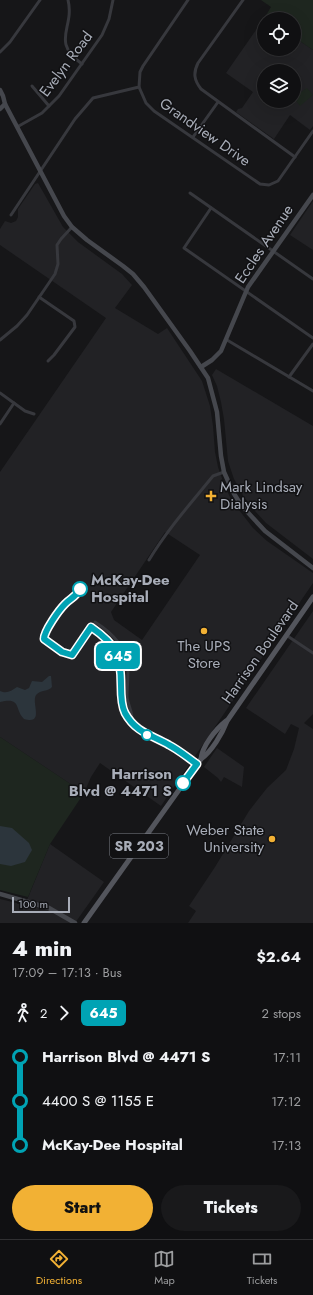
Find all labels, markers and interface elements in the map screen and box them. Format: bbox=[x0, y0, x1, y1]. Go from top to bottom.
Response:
map controls bbox=[257, 12, 301, 108]
button: locate bbox=[257, 12, 301, 56]
street label: Evelyn Road bbox=[34, 27, 98, 101]
button: layers bbox=[257, 64, 301, 108]
street label: Grandview Drive bbox=[155, 92, 255, 172]
street label: Eccles Avenue bbox=[229, 200, 299, 288]
place label: Mark Lindsay Dialysis bbox=[220, 476, 303, 515]
marker: Mark Lindsay Dialysis bbox=[205, 490, 217, 502]
place label: McKay-Dee Hospital bbox=[91, 569, 170, 608]
marker: McKay-Dee Hospital bbox=[72, 581, 88, 597]
street label: Harrison Boulevard bbox=[216, 596, 304, 708]
marker: The UPS Store bbox=[199, 626, 209, 636]
place label: The UPS Store bbox=[178, 635, 230, 674]
line badge: 645 bbox=[95, 643, 141, 669]
text: 645 bbox=[104, 646, 132, 666]
unlabelled marker bbox=[141, 729, 153, 741]
place label: Harrison Blvd @ 4471 S bbox=[69, 763, 172, 802]
marker: Harrison Blvd @ 4471 S bbox=[175, 775, 191, 791]
place label: Weber State University bbox=[186, 819, 264, 858]
road number: SR 203 bbox=[110, 834, 168, 858]
marker: Weber State University bbox=[267, 834, 277, 844]
scale bar bbox=[12, 895, 70, 914]
text: 100 m bbox=[18, 896, 48, 912]
text: 4 min bbox=[12, 932, 72, 964]
text: $2.64 bbox=[256, 946, 301, 968]
text: 17:09 – 17:13 · Bus bbox=[12, 963, 122, 982]
icon: walk bbox=[12, 1002, 34, 1024]
icon: forward bbox=[53, 1002, 75, 1024]
text: 645 bbox=[89, 1003, 118, 1023]
text: 2 bbox=[40, 1004, 47, 1023]
text: 2 stops bbox=[262, 1004, 301, 1023]
text: Harrison Blvd @ 4471 S bbox=[42, 1046, 210, 1068]
text: 17:11 bbox=[273, 1048, 301, 1067]
text: 4400 S @ 1155 E bbox=[42, 1090, 154, 1112]
text: 17:12 bbox=[271, 1092, 301, 1111]
text: McKay-Dee Hospital bbox=[42, 1134, 183, 1156]
text: 17:13 bbox=[271, 1136, 301, 1155]
button: Start bbox=[12, 1185, 153, 1231]
button: Tickets bbox=[161, 1185, 301, 1231]
tab: Directions bbox=[36, 1248, 82, 1288]
tab: Map bbox=[153, 1248, 175, 1288]
tab: Tickets bbox=[247, 1248, 277, 1288]

